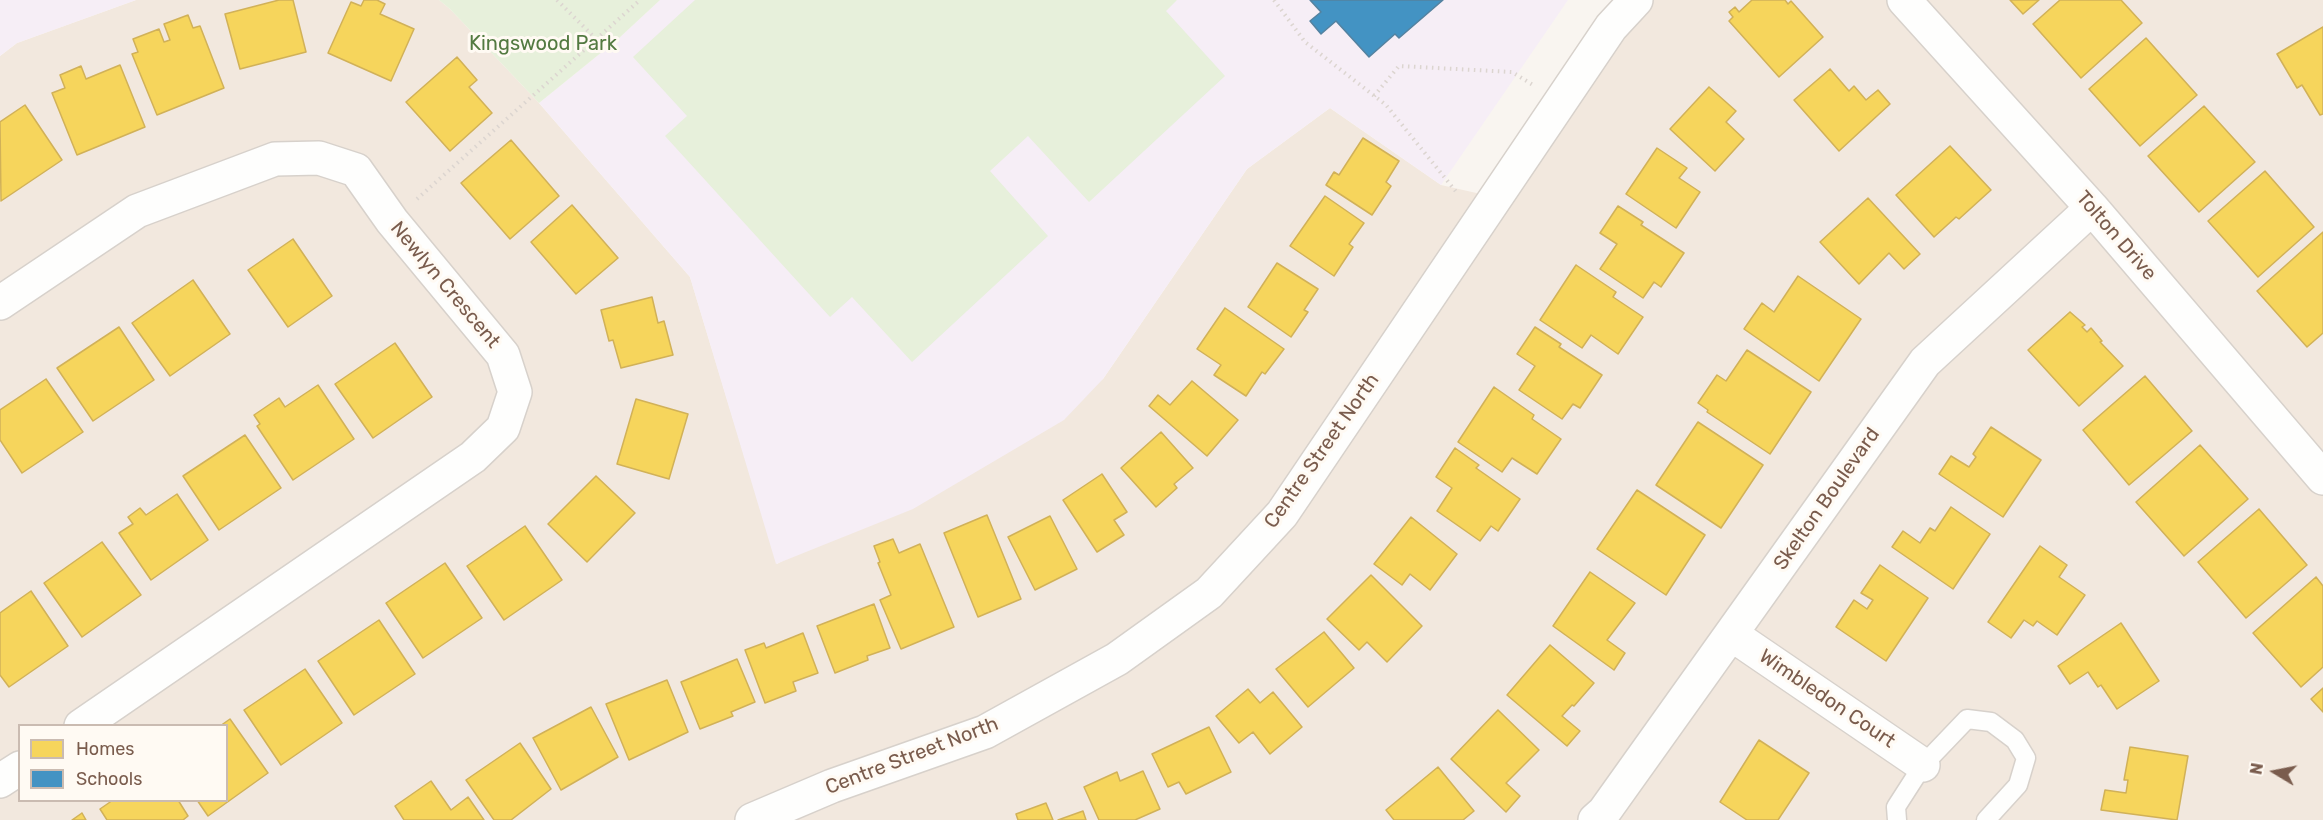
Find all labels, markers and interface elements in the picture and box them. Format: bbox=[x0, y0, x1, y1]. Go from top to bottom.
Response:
park label: Kingswood Park bbox=[469, 32, 617, 56]
street label: Tolton Drive bbox=[2071, 186, 2161, 286]
street label: Newlyn Crescent bbox=[385, 217, 505, 353]
street label: Centre Street North bbox=[1260, 369, 1384, 533]
street label: Skelton Boulevard bbox=[1769, 423, 1885, 575]
street label: Wimbledon Court bbox=[1754, 645, 1900, 753]
street label: Centre Street North bbox=[822, 712, 1002, 800]
legend bbox=[18, 724, 228, 802]
text: Homes bbox=[76, 738, 134, 760]
north arrow bbox=[2245, 742, 2305, 802]
text: N bbox=[2246, 761, 2267, 776]
text: Schools bbox=[76, 768, 142, 790]

